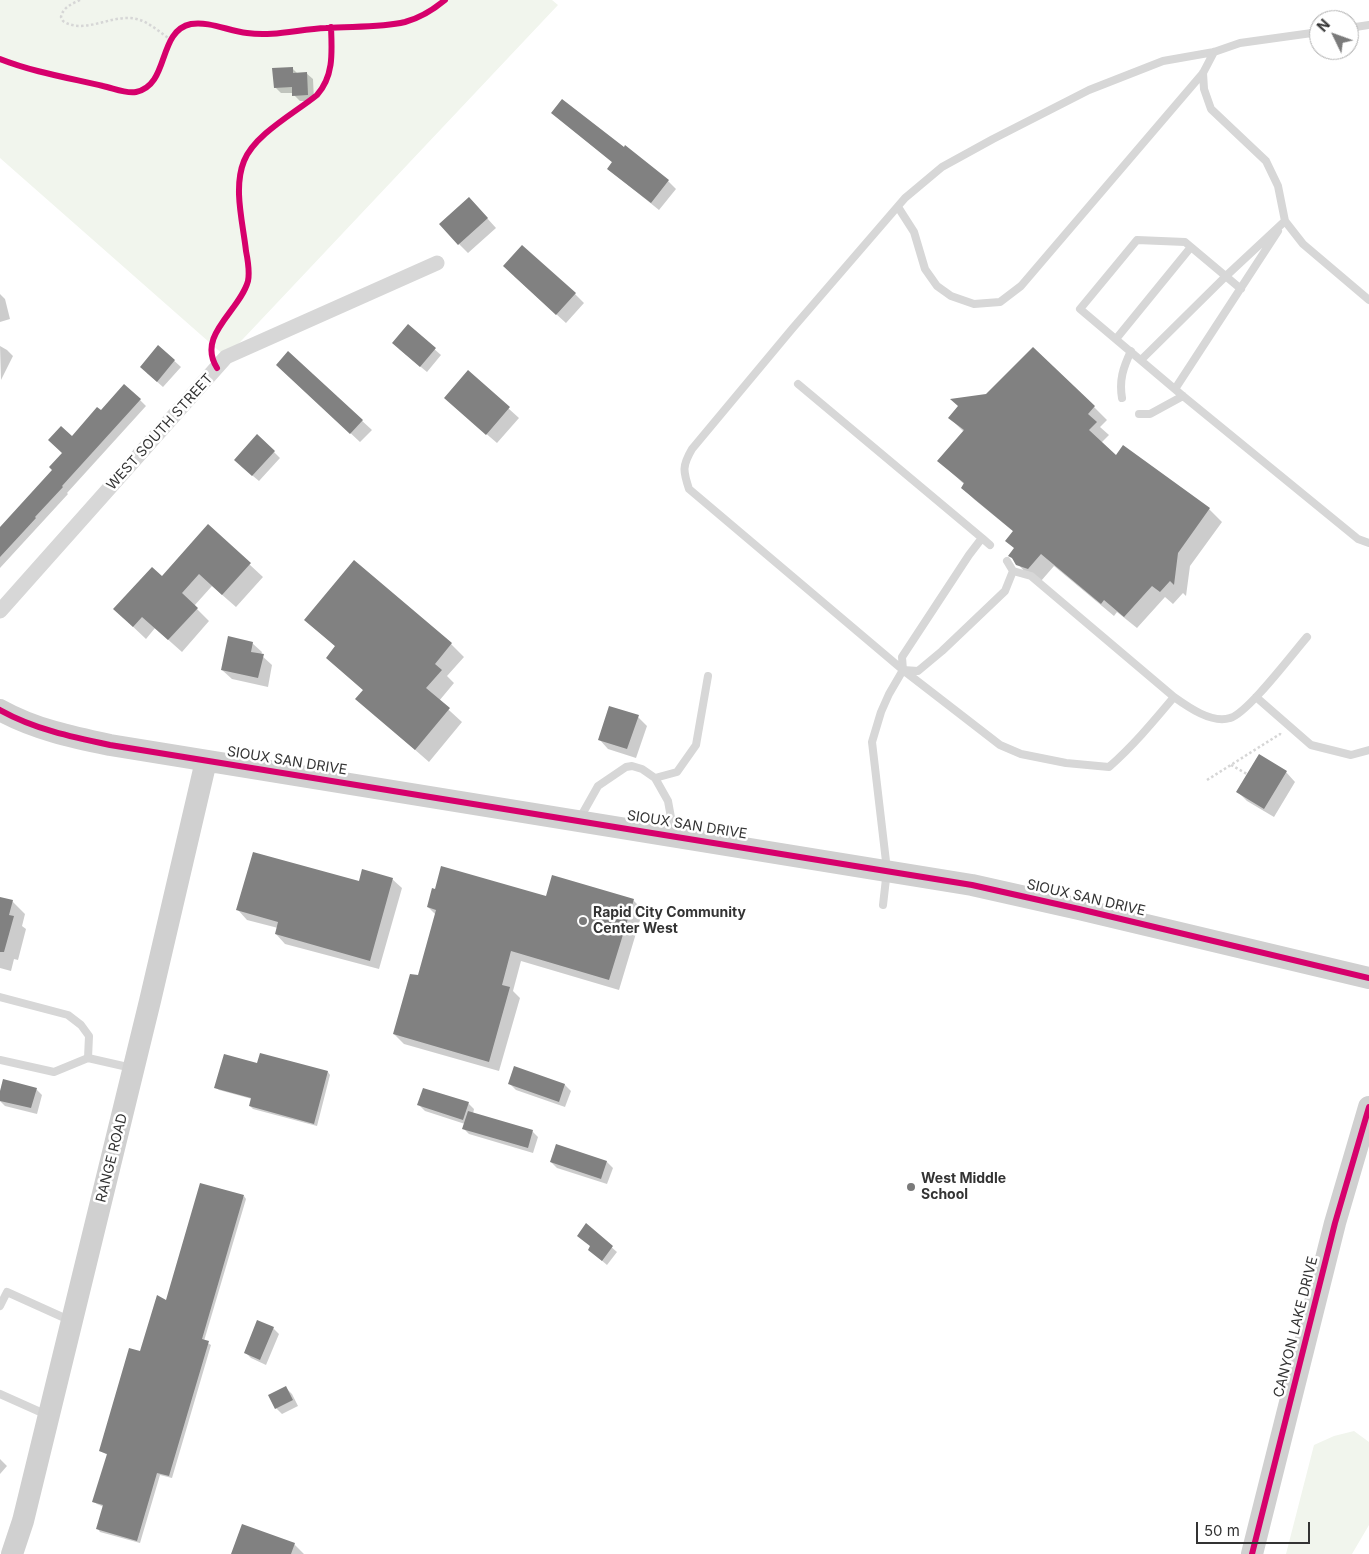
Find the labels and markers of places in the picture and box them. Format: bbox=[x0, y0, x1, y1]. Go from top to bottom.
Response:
place label: Rapid City Community Center West bbox=[593, 905, 746, 938]
marker: Rapid City Community Center West bbox=[577, 915, 589, 927]
place label: West Middle School bbox=[921, 1171, 1006, 1204]
marker: West Middle School bbox=[905, 1181, 917, 1193]

